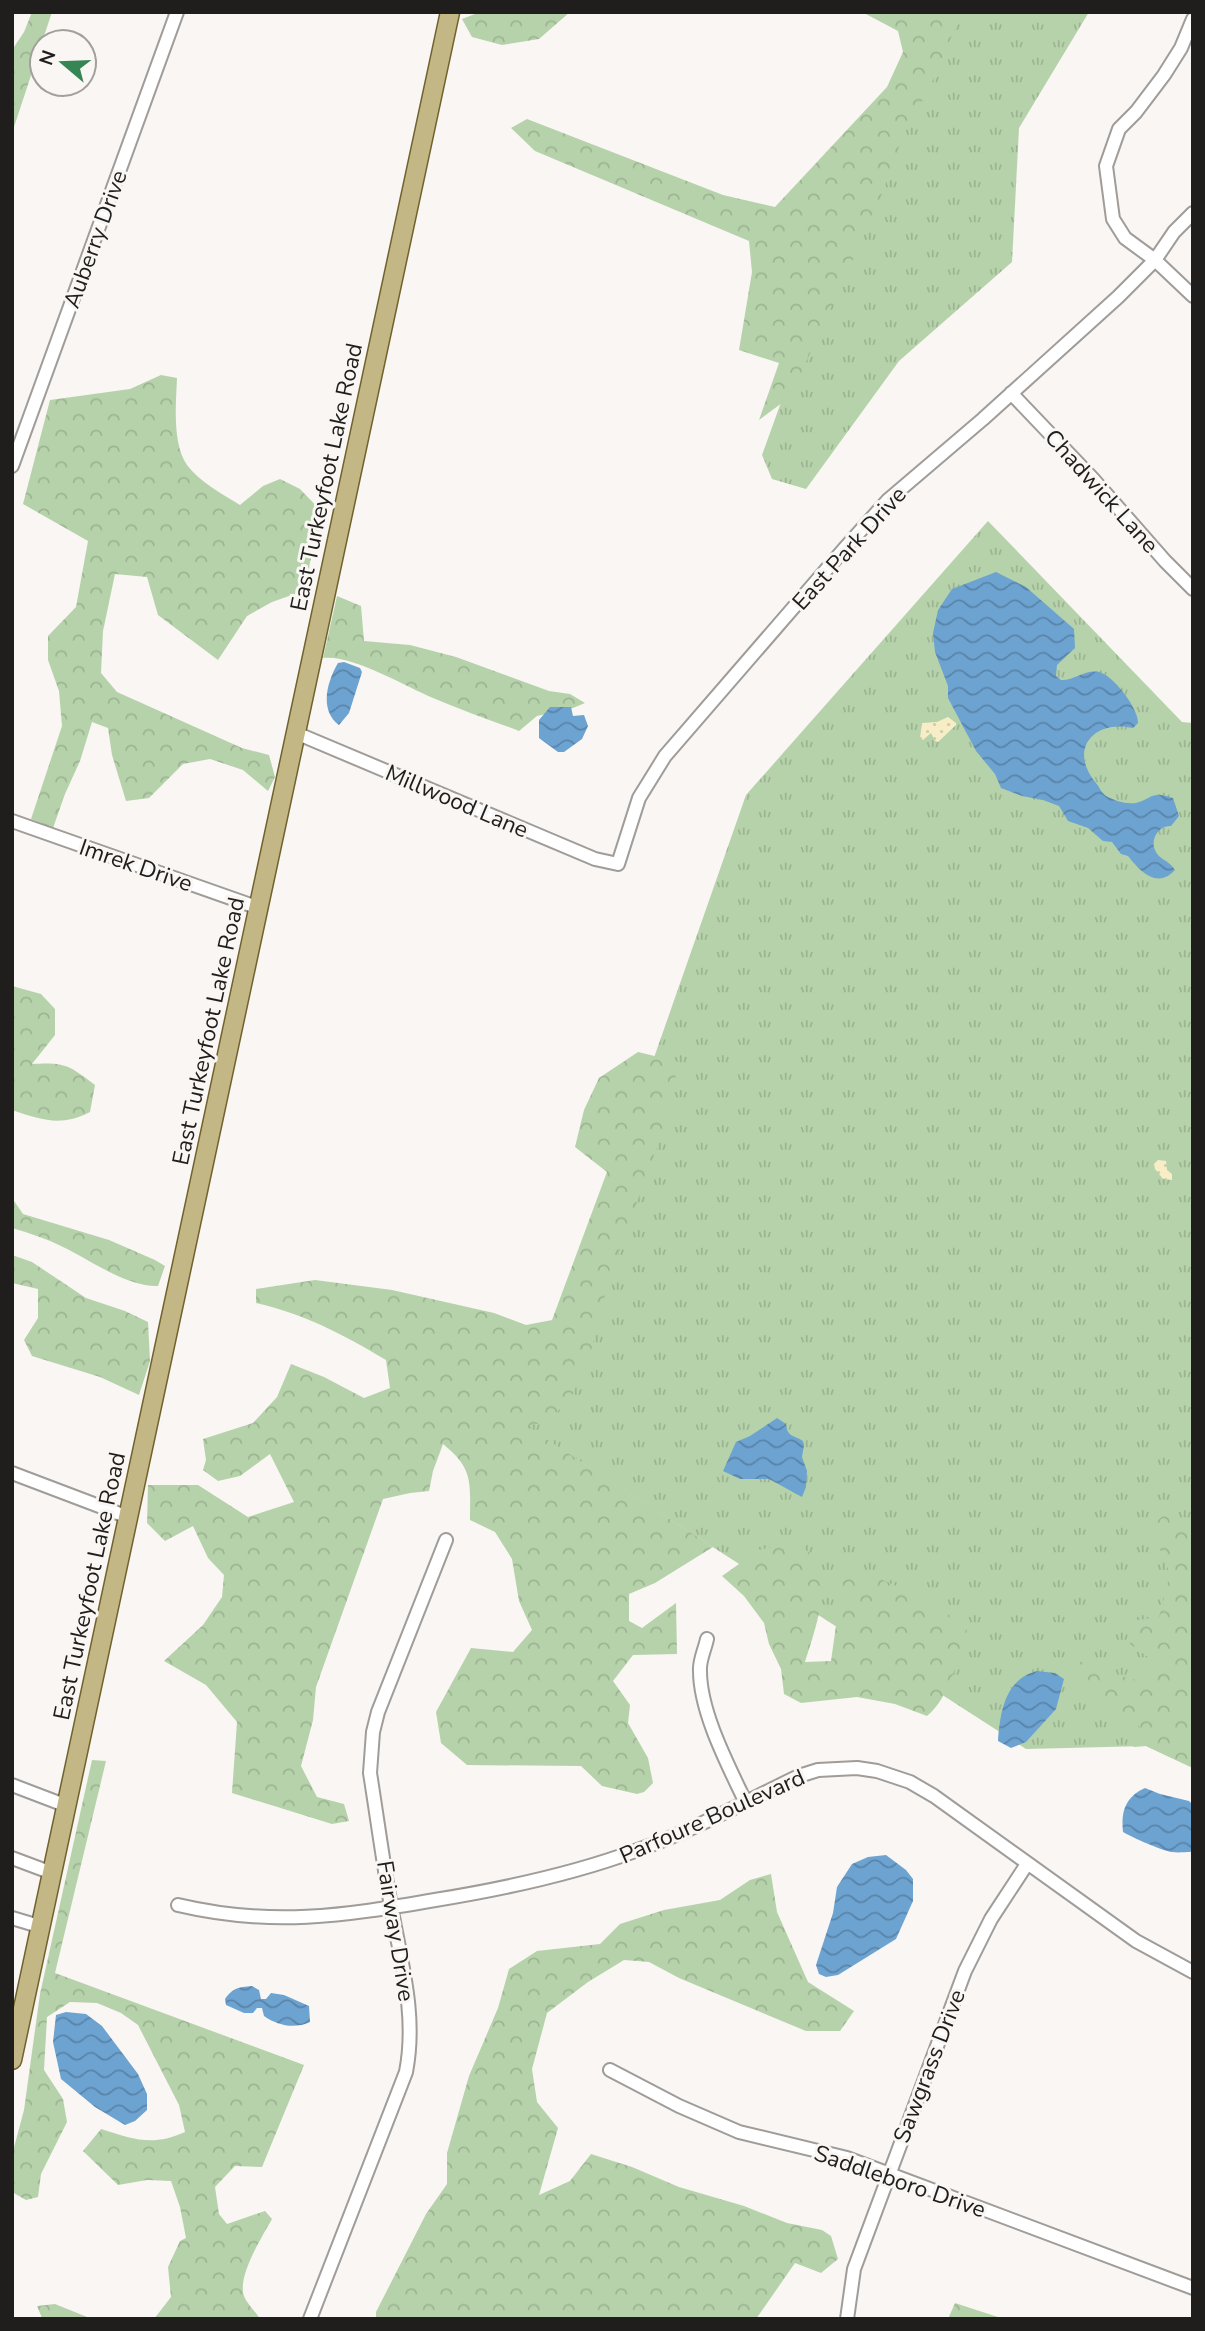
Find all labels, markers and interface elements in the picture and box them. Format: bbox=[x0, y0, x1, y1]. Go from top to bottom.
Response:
north arrow bbox=[28, 28, 98, 98]
text: N bbox=[33, 47, 62, 69]
street label: Auberry Drive bbox=[56, 166, 135, 312]
street label: East Turkeyfoot Lake Road bbox=[283, 340, 370, 614]
street label: Chadwick Lane bbox=[1038, 423, 1166, 560]
street label: East Park Drive bbox=[785, 480, 913, 617]
street label: Millwood Lane bbox=[381, 757, 533, 846]
street label: Imrek Drive bbox=[75, 832, 197, 899]
street label: East Turkeyfoot Lake Road bbox=[165, 894, 252, 1168]
street label: East Turkeyfoot Lake Road bbox=[46, 1449, 133, 1723]
street label: Parfoure Boulevard bbox=[615, 1762, 810, 1871]
street label: Fairway Drive bbox=[369, 1858, 422, 2004]
street label: Sawgrass Drive bbox=[886, 1985, 973, 2147]
street label: Saddleboro Drive bbox=[810, 2138, 990, 2225]

